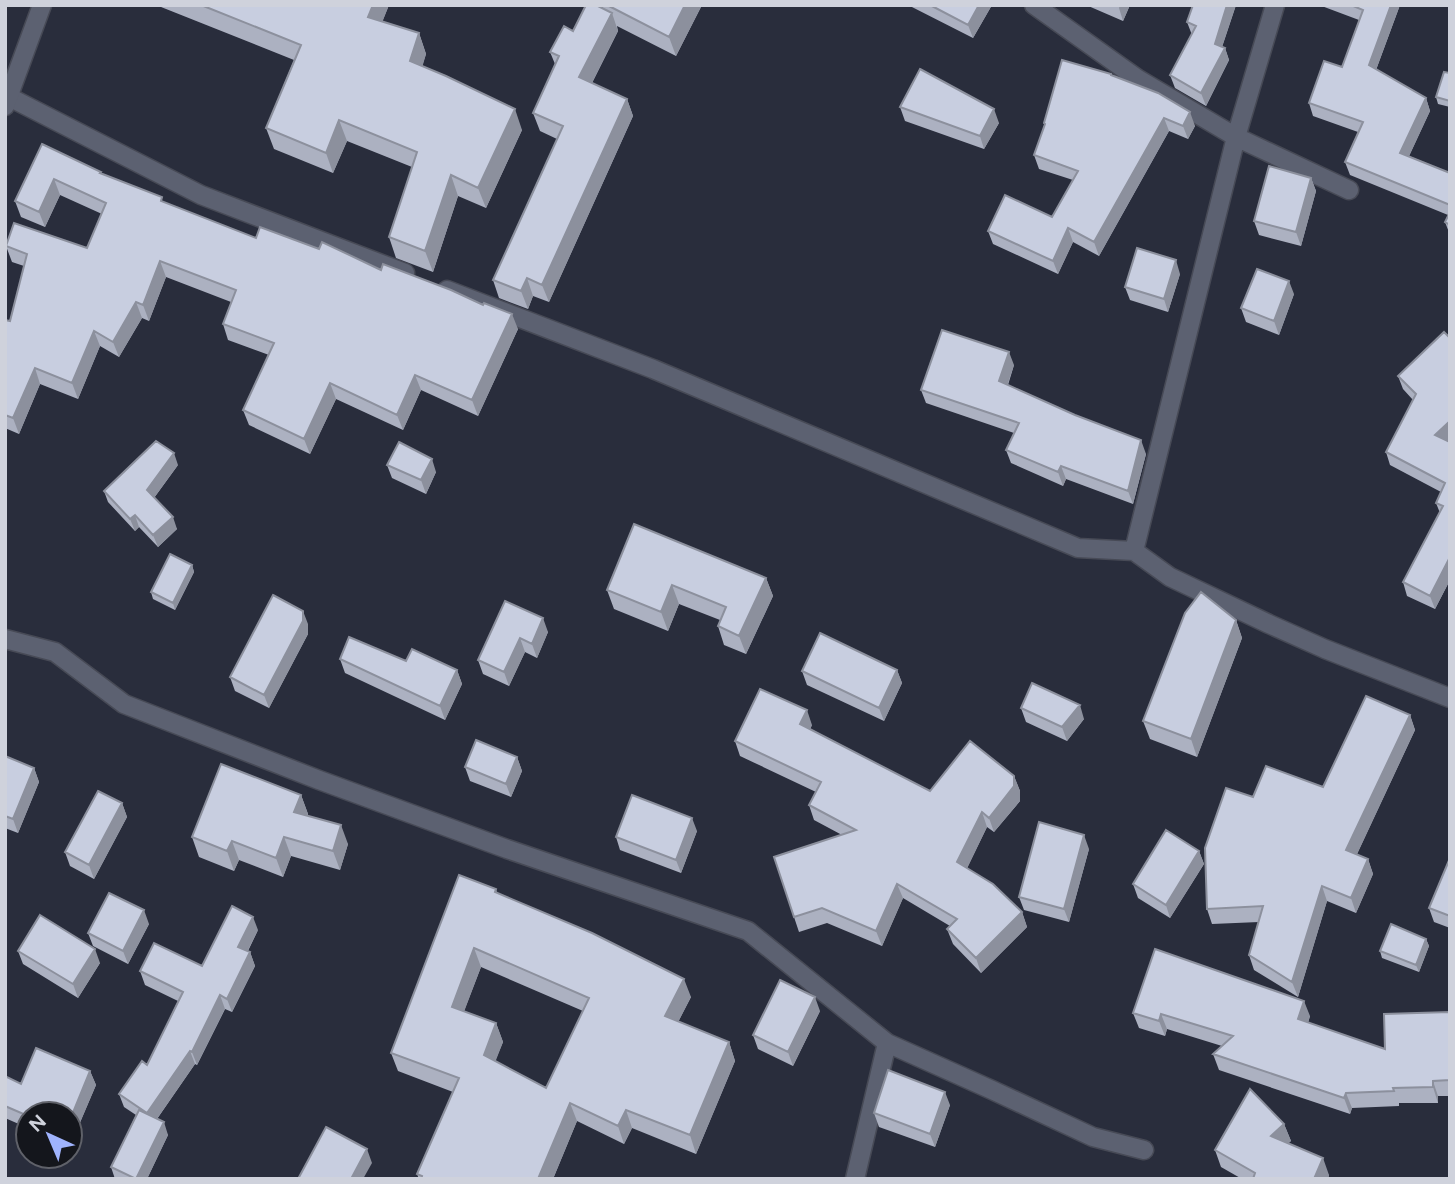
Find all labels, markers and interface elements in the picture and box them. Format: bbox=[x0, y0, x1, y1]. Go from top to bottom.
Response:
north arrow bbox=[14, 1100, 84, 1170]
text: N bbox=[24, 1110, 51, 1137]

